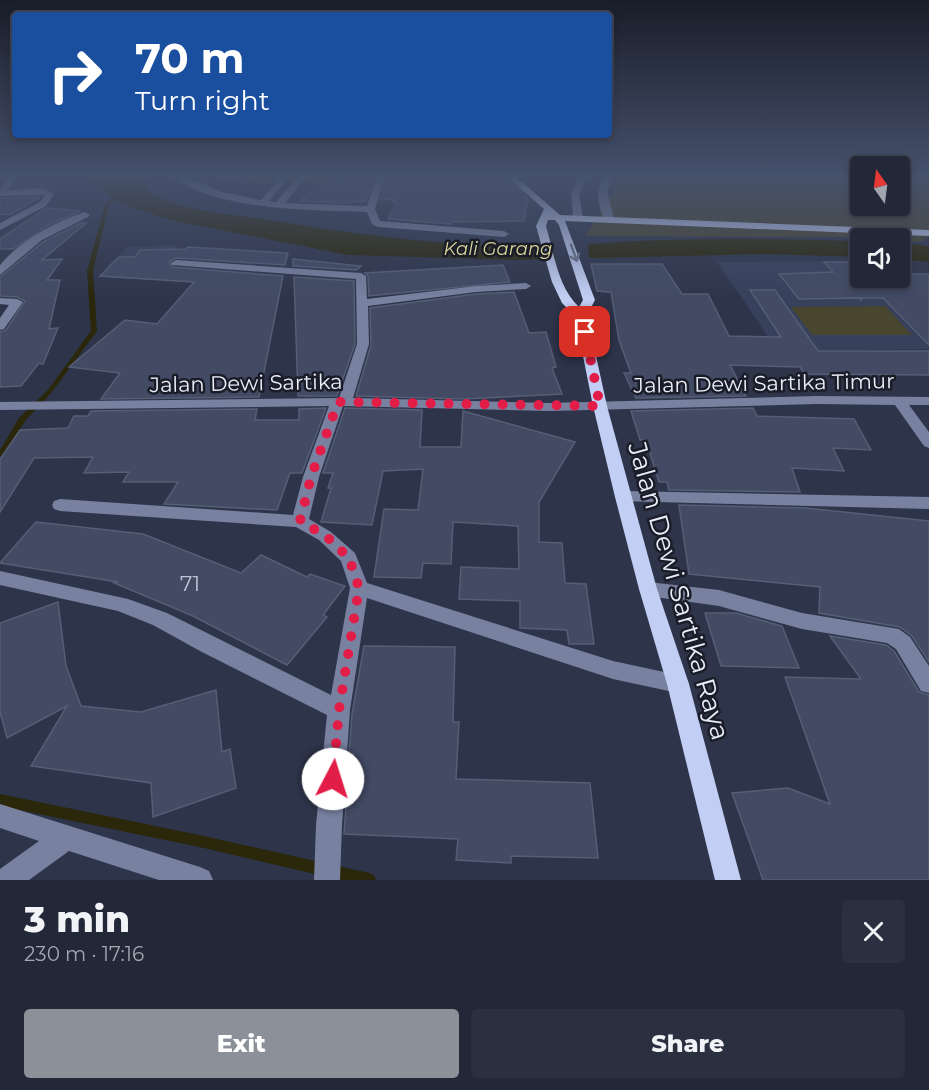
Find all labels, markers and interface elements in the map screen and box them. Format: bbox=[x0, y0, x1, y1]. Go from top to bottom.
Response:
text: 70 m bbox=[135, 32, 245, 84]
icon: right bbox=[36, 36, 114, 114]
text: Turn right bbox=[135, 84, 270, 117]
north arrow bbox=[850, 156, 910, 216]
map controls bbox=[850, 156, 910, 288]
button: sound bbox=[850, 228, 910, 288]
water label: Kali Garang bbox=[444, 238, 552, 260]
one-way arrow bbox=[569, 243, 580, 262]
pin bbox=[559, 306, 610, 357]
icon: arrive bbox=[568, 315, 601, 348]
street label: Jalan Dewi Sartika Timur bbox=[632, 368, 895, 398]
street label: Jalan Dewi Sartika bbox=[148, 369, 343, 397]
street label: Jalan Dewi Sartika Raya bbox=[621, 437, 737, 744]
house number: 71 bbox=[180, 571, 200, 596]
position arrow bbox=[301, 747, 365, 811]
text: 3 min bbox=[24, 897, 130, 941]
button: close bbox=[842, 900, 905, 963]
text: 230 m · 17:16 bbox=[24, 942, 144, 966]
button: Exit bbox=[24, 1009, 459, 1078]
button: Share bbox=[471, 1009, 905, 1078]

